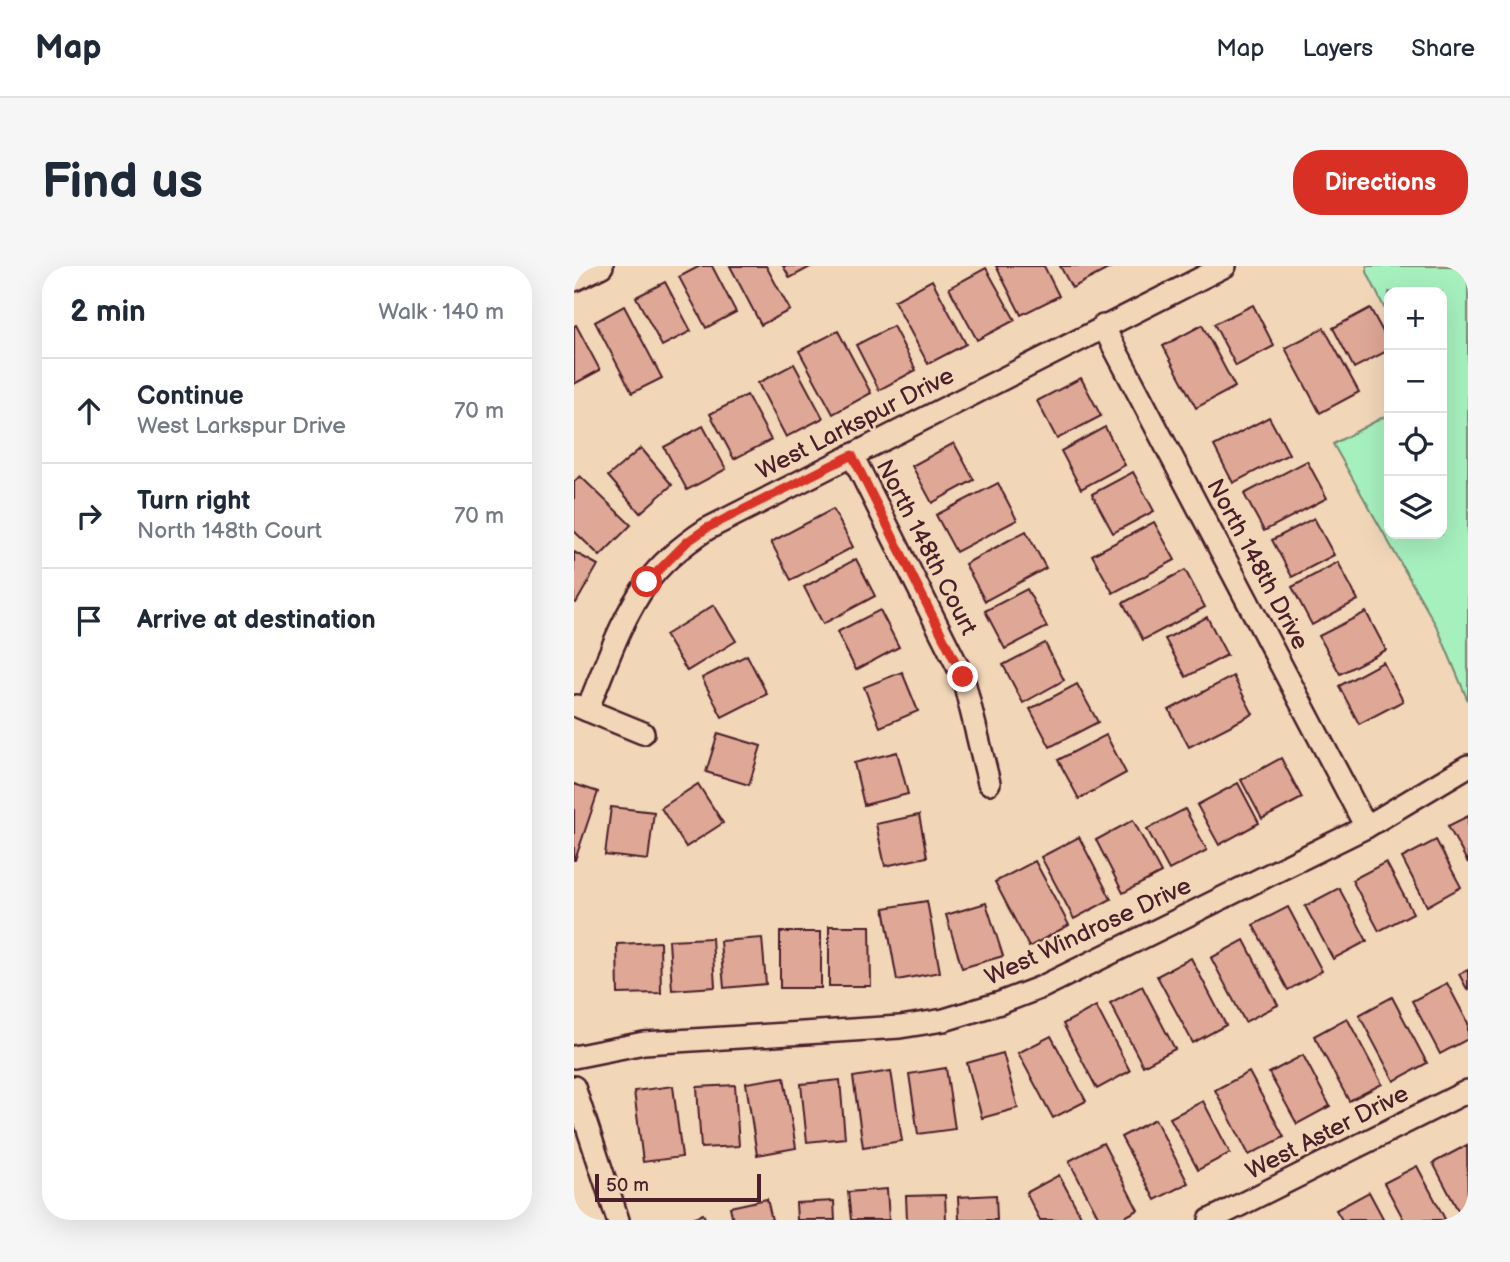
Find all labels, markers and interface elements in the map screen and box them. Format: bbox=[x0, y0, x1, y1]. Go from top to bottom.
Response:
text: Map bbox=[35, 28, 101, 68]
text: Map bbox=[1216, 34, 1264, 63]
text: Layers bbox=[1302, 34, 1373, 63]
text: Share bbox=[1411, 34, 1475, 63]
button: Directions bbox=[1293, 150, 1468, 215]
text: Find us bbox=[42, 153, 203, 212]
map controls bbox=[1384, 287, 1447, 539]
button: + bbox=[1384, 287, 1447, 350]
text: 2 min bbox=[70, 294, 146, 330]
text: Walk · 140 m bbox=[378, 298, 504, 326]
button: − bbox=[1384, 350, 1447, 413]
street label: West Larkspur Drive bbox=[751, 361, 959, 486]
text: Continue bbox=[137, 381, 244, 412]
icon: ahead bbox=[70, 392, 108, 430]
text: 70 m bbox=[454, 397, 504, 425]
text: West Larkspur Drive bbox=[137, 412, 346, 440]
button: locate bbox=[1384, 413, 1447, 476]
street label: North 148th Court bbox=[870, 455, 984, 640]
street label: North 148th Drive bbox=[1200, 474, 1315, 655]
button: layers bbox=[1384, 476, 1447, 539]
text: Turn right bbox=[137, 486, 250, 517]
icon: right bbox=[70, 497, 108, 535]
text: 70 m bbox=[454, 502, 504, 530]
text: North 148th Court bbox=[137, 517, 322, 545]
route start bbox=[631, 566, 662, 597]
icon: arrive bbox=[70, 602, 108, 640]
text: Arrive at destination bbox=[137, 605, 376, 636]
route end bbox=[947, 661, 978, 692]
street label: West Windrose Drive bbox=[981, 871, 1196, 992]
street label: West Aster Drive bbox=[1241, 1079, 1413, 1186]
scale bar bbox=[595, 1171, 761, 1203]
text: 50 m bbox=[606, 1174, 649, 1197]

